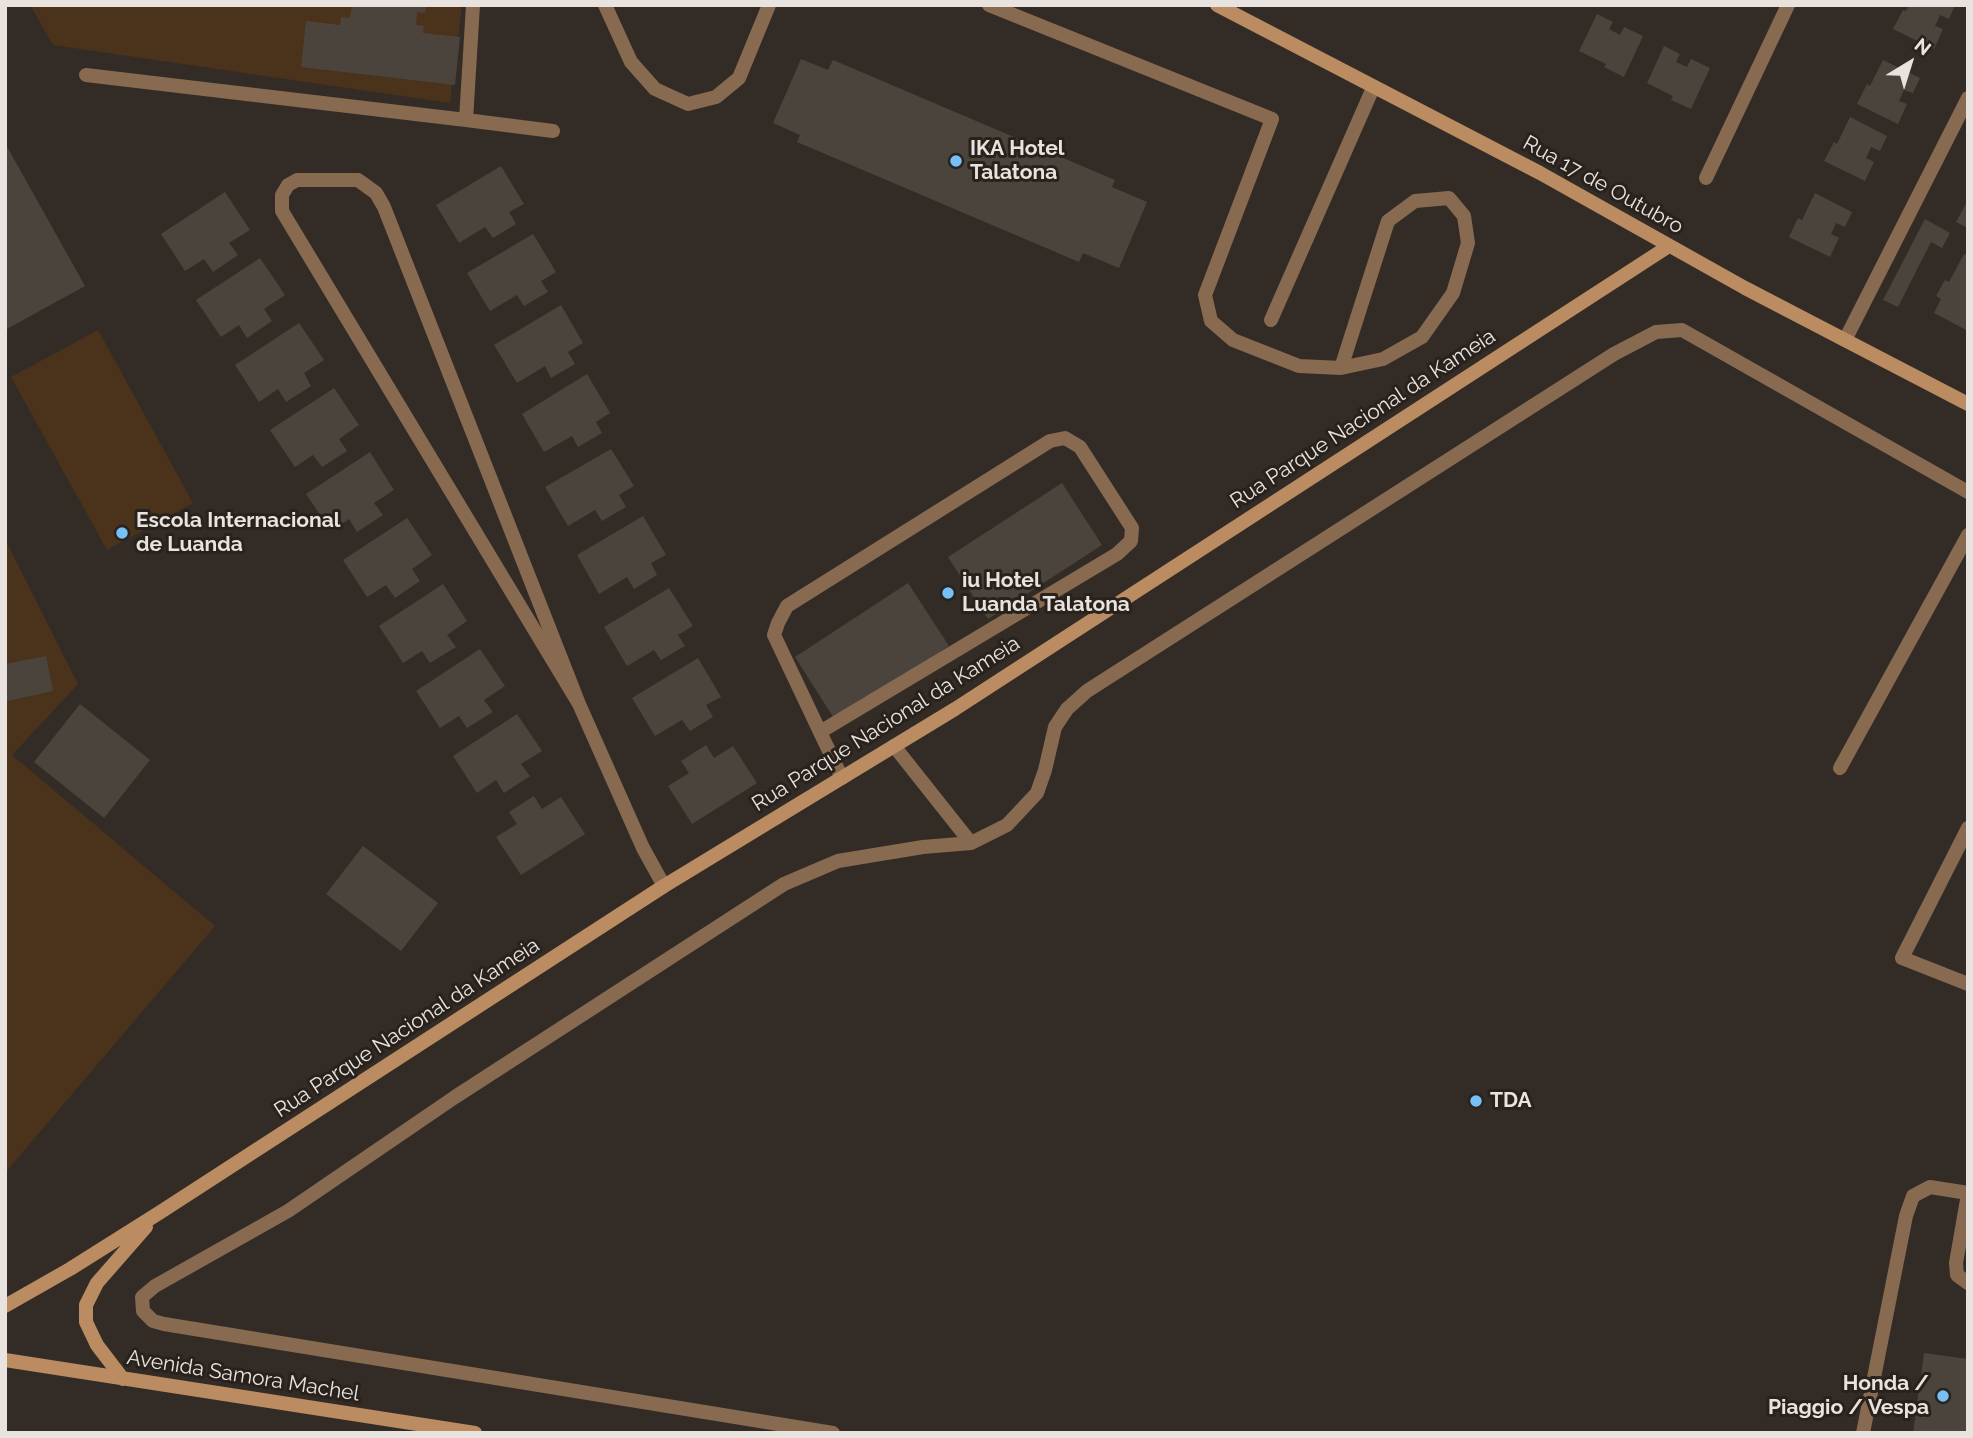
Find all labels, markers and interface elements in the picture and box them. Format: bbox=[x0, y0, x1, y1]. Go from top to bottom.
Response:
north arrow bbox=[1875, 28, 1945, 98]
text: N bbox=[1910, 33, 1935, 60]
street label: Rua 17 de Outubro bbox=[1518, 131, 1688, 239]
place label: IKA Hotel Talatona bbox=[970, 136, 1064, 186]
marker: IKA Hotel Talatona bbox=[948, 153, 964, 169]
street label: Rua Parque Nacional da Kameia bbox=[1226, 324, 1500, 514]
place label: Escola Internacional de Luanda bbox=[136, 508, 340, 558]
marker: Escola Internacional de Luanda bbox=[114, 525, 130, 541]
place label: iu Hotel Luanda Talatona bbox=[962, 568, 1130, 618]
marker: iu Hotel Luanda Talatona bbox=[940, 585, 956, 601]
street label: Rua Parque Nacional da Kameia bbox=[748, 631, 1024, 817]
street label: Rua Parque Nacional da Kameia bbox=[270, 933, 544, 1123]
place label: TDA bbox=[1490, 1088, 1532, 1114]
marker: TDA bbox=[1468, 1093, 1484, 1109]
street label: Avenida Samora Machel bbox=[125, 1345, 361, 1407]
place label: Honda / Piaggio / Vespa bbox=[1768, 1371, 1929, 1421]
marker: Honda / Piaggio / Vespa bbox=[1935, 1388, 1951, 1404]

